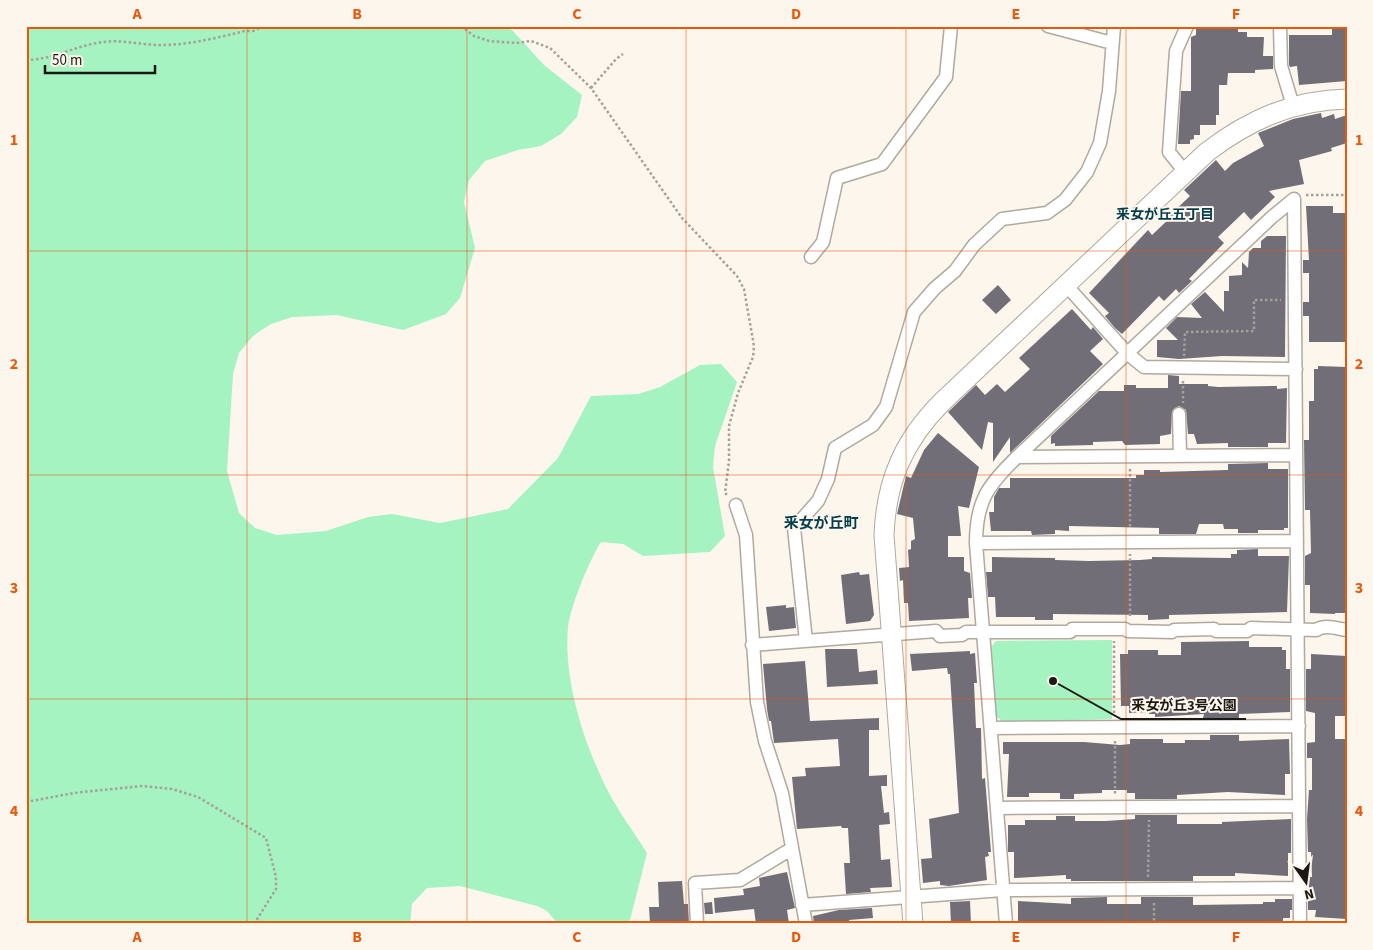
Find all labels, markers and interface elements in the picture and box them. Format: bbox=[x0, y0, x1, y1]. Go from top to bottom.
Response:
text: A bbox=[131, 3, 142, 25]
text: B bbox=[352, 3, 362, 25]
text: C bbox=[572, 3, 582, 25]
text: D bbox=[791, 3, 801, 25]
text: E bbox=[1012, 3, 1020, 25]
text: F bbox=[1232, 3, 1240, 25]
scale bar bbox=[45, 42, 155, 74]
text: 50 m bbox=[52, 50, 82, 71]
text: 1 bbox=[10, 129, 18, 151]
text: 1 bbox=[1355, 129, 1363, 151]
district label: 釆女が丘五丁目 bbox=[1116, 205, 1214, 225]
text: 2 bbox=[10, 353, 18, 375]
text: 2 bbox=[1355, 353, 1363, 375]
district label: 釆女が丘町 bbox=[783, 513, 859, 534]
text: 3 bbox=[10, 577, 18, 599]
text: 3 bbox=[1355, 577, 1363, 599]
callout: 釆女が丘3号公園 bbox=[1121, 690, 1246, 719]
text: 釆女が丘3号公園 bbox=[1131, 696, 1237, 716]
text: 4 bbox=[10, 800, 19, 822]
text: 4 bbox=[1355, 800, 1364, 822]
north arrow bbox=[1280, 858, 1330, 908]
text: N bbox=[1302, 883, 1316, 904]
text: A bbox=[131, 926, 142, 948]
text: B bbox=[352, 926, 362, 948]
text: C bbox=[572, 926, 582, 948]
text: D bbox=[791, 926, 801, 948]
text: E bbox=[1012, 926, 1020, 948]
text: F bbox=[1232, 926, 1240, 948]

